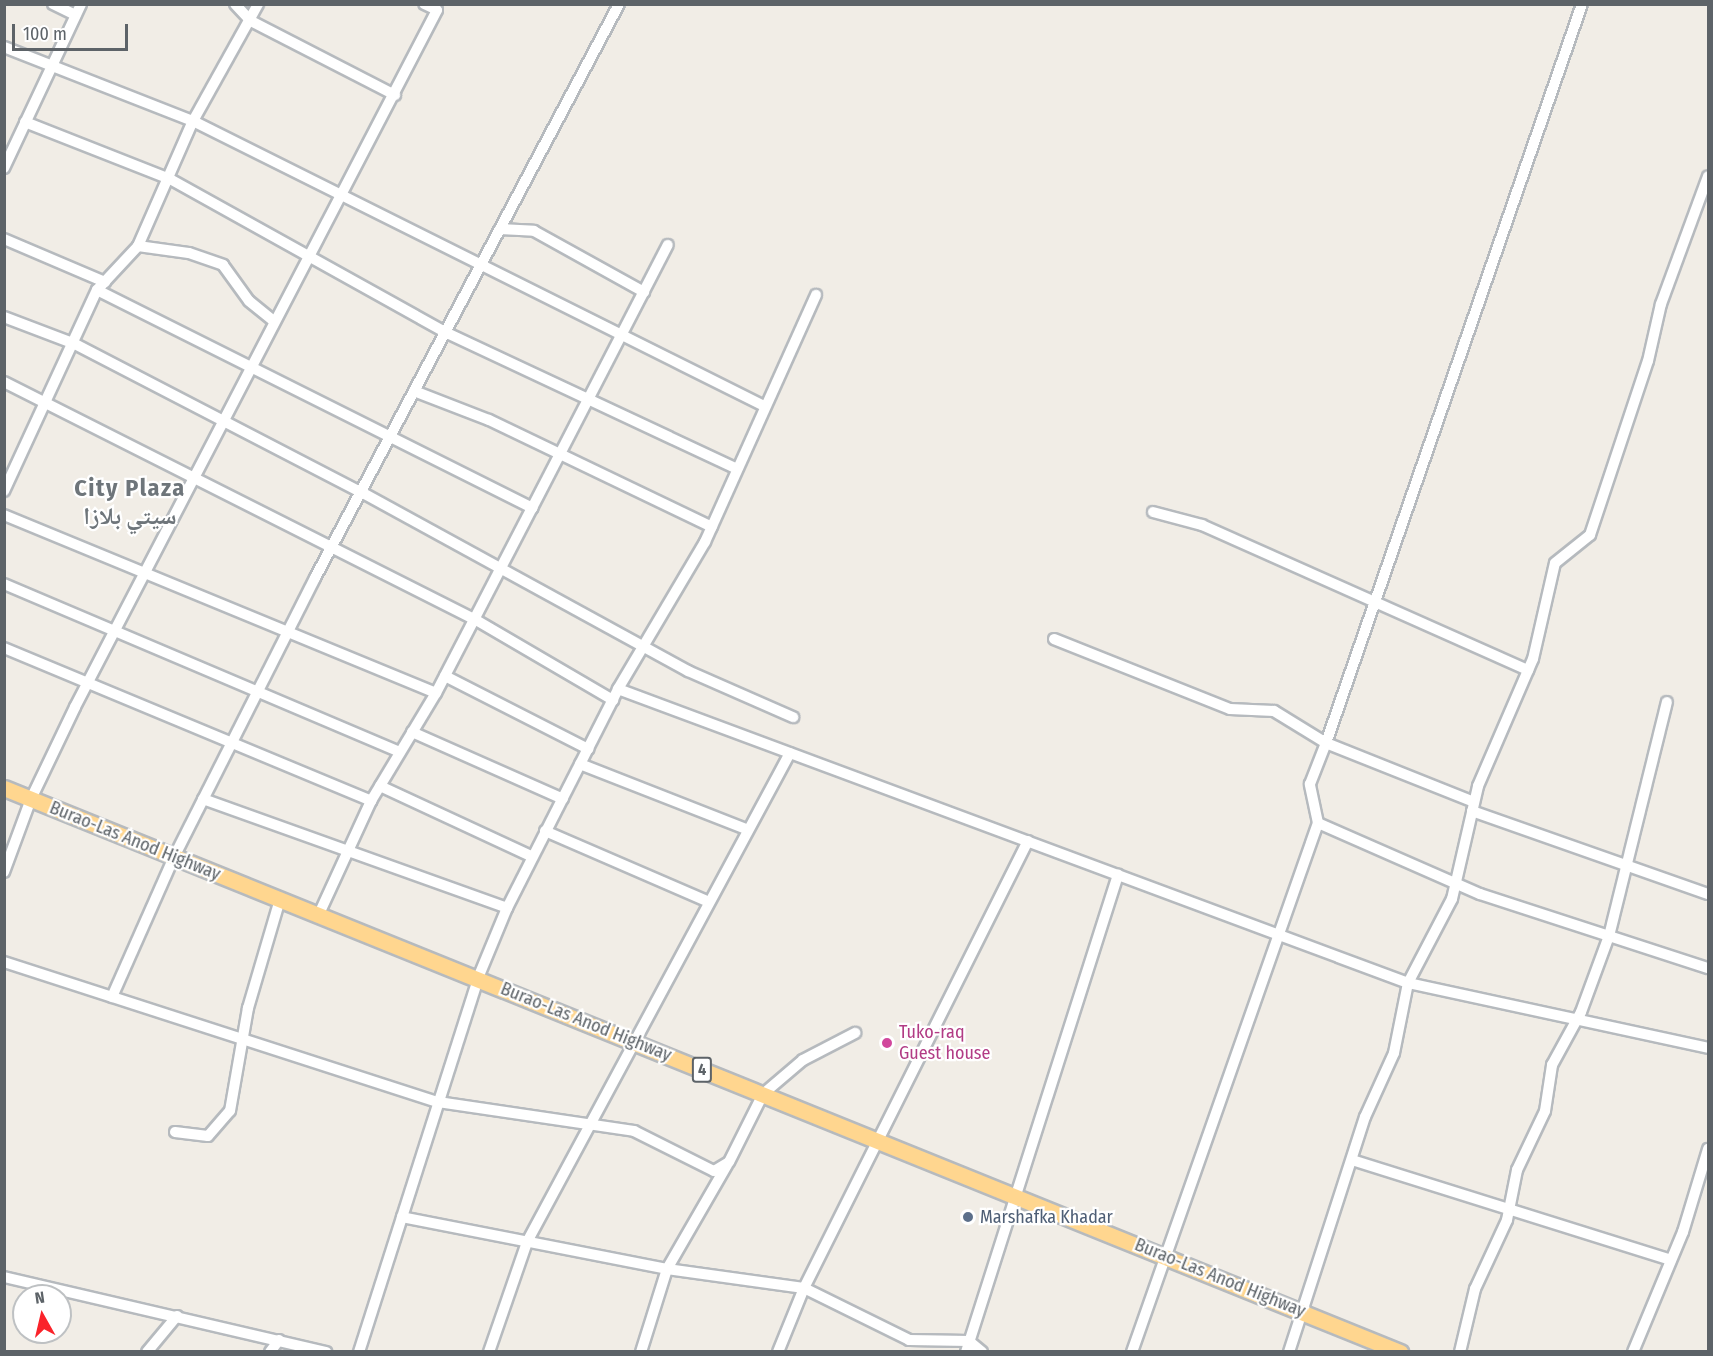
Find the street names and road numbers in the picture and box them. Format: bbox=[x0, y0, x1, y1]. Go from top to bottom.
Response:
street label: Burao-Las Anod Highway bbox=[46, 797, 224, 885]
street label: Burao-Las Anod Highway bbox=[497, 978, 675, 1066]
road number: 4 bbox=[692, 1057, 712, 1083]
street label: Burao-Las Anod Highway bbox=[1131, 1234, 1309, 1322]

